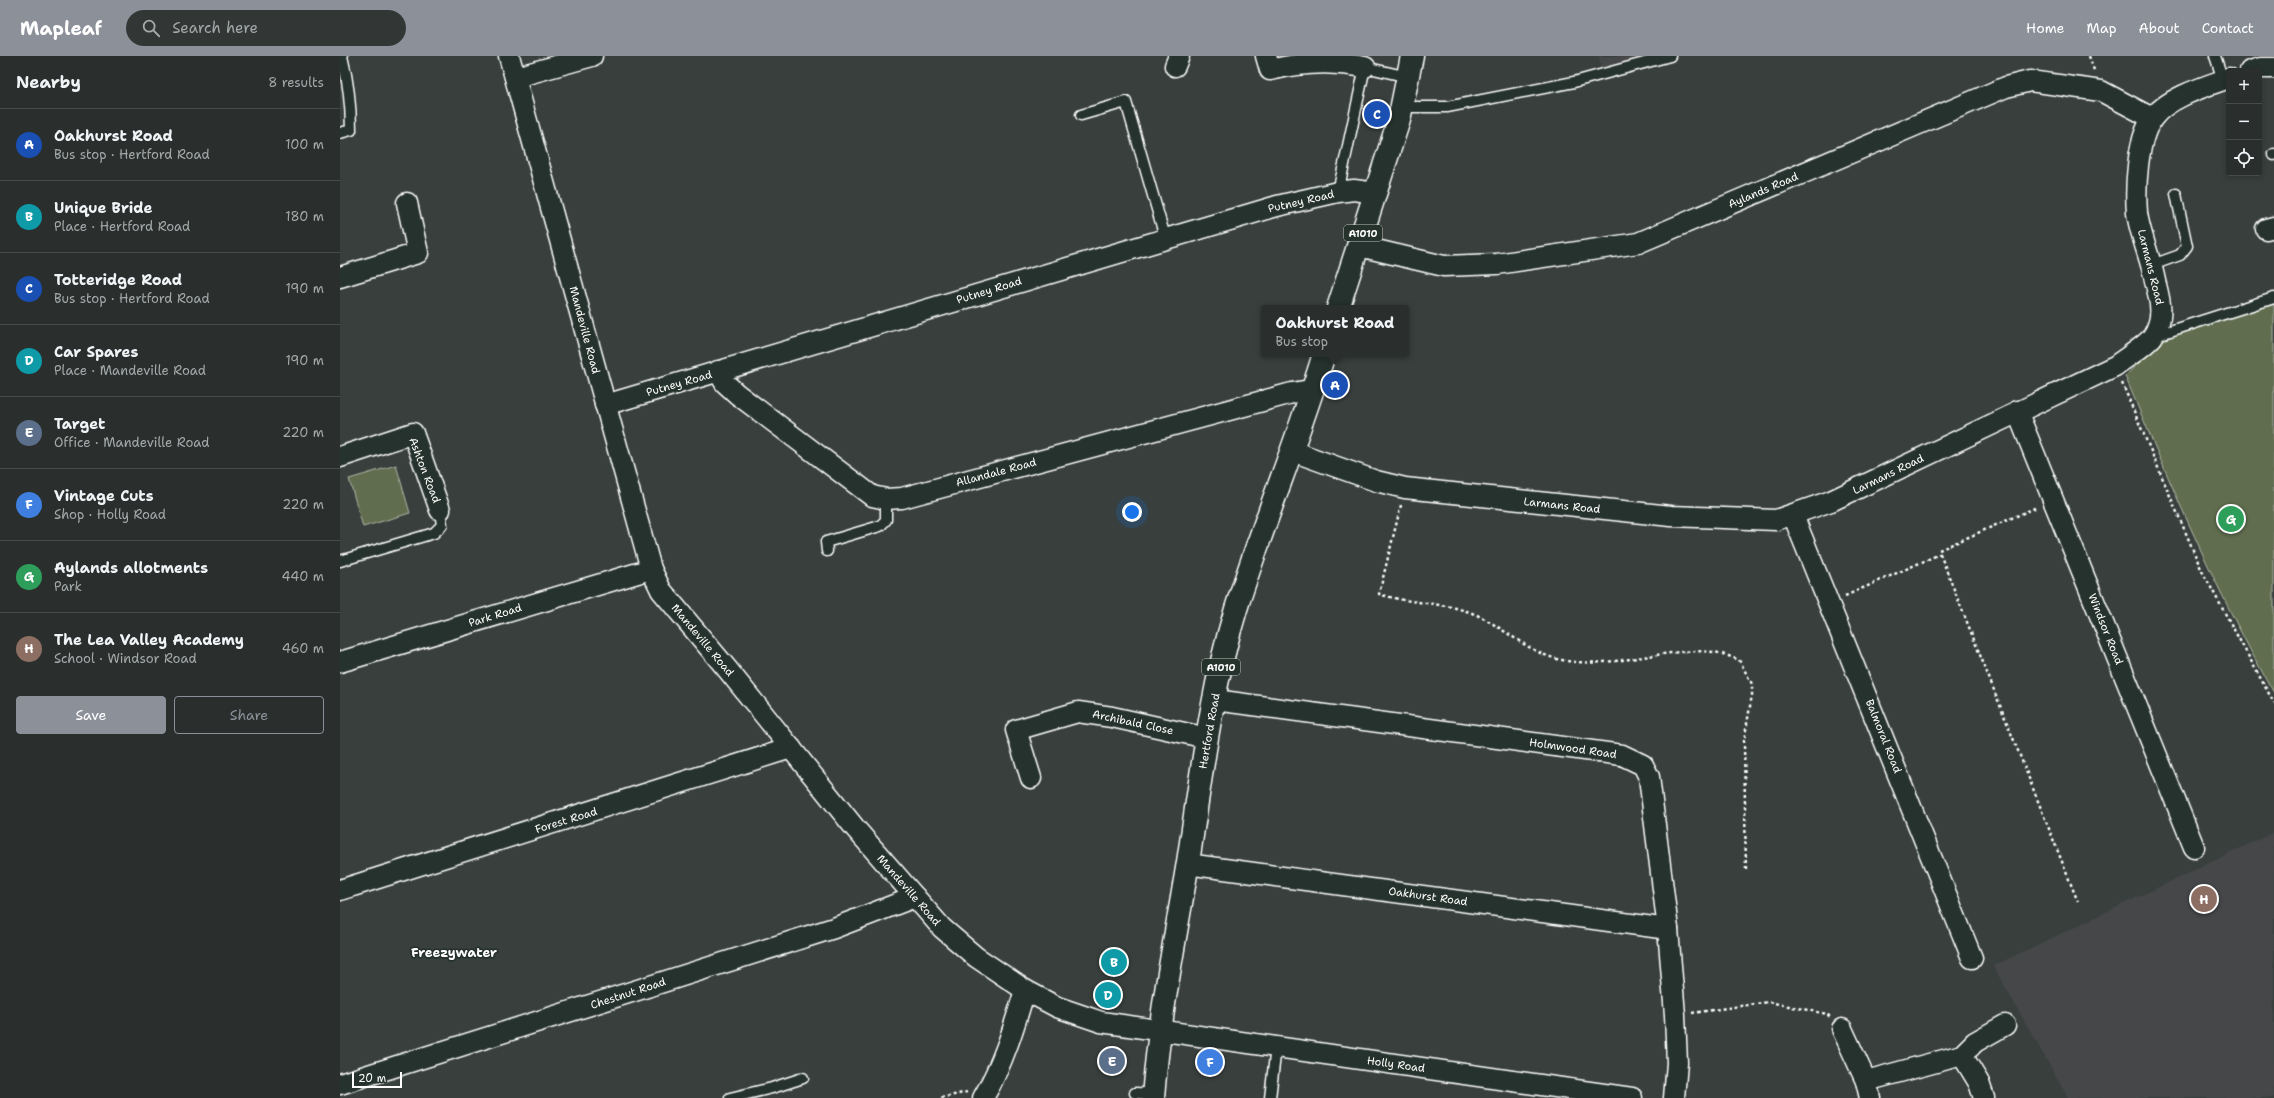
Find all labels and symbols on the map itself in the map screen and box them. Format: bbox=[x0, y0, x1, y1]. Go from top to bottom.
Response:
pin: C bbox=[1364, 99, 1390, 129]
street label: Aylands Road bbox=[1726, 169, 1801, 212]
street label: Putney Road bbox=[1266, 187, 1336, 216]
road number: A1010 bbox=[1344, 225, 1382, 241]
street label: Larmans Road bbox=[2134, 228, 2167, 306]
street label: Putney Road bbox=[955, 273, 1024, 308]
street label: Mandeville Road bbox=[566, 285, 603, 376]
street label: Putney Road bbox=[645, 367, 714, 400]
pin: A bbox=[1322, 370, 1348, 400]
street label: Ashton Road bbox=[405, 435, 444, 505]
street label: Larmans Road bbox=[1850, 451, 1926, 498]
street label: Allandale Road bbox=[954, 455, 1038, 490]
street label: Larmans Road bbox=[1523, 494, 1601, 517]
your location bbox=[1122, 502, 1142, 522]
pin: G bbox=[2218, 504, 2244, 534]
street label: Windsor Road bbox=[2084, 591, 2127, 667]
street label: Park Road bbox=[467, 600, 524, 631]
street label: Mandeville Road bbox=[668, 601, 737, 680]
road number: A1010 bbox=[1202, 659, 1240, 675]
street label: Hertford Road bbox=[1195, 692, 1224, 770]
street label: Balmoral Road bbox=[1862, 697, 1905, 775]
street label: Archibald Close bbox=[1091, 707, 1175, 738]
street label: Holmwood Road bbox=[1528, 735, 1618, 762]
street label: Forest Road bbox=[533, 804, 599, 837]
street label: Mandeville Road bbox=[873, 851, 944, 929]
street label: Oakhurst Road bbox=[1387, 884, 1469, 909]
pin: H bbox=[2191, 884, 2217, 914]
district label: Freezywater bbox=[411, 944, 497, 961]
pin: B bbox=[1101, 947, 1127, 977]
street label: Chestnut Road bbox=[589, 974, 668, 1013]
pin: D bbox=[1095, 980, 1121, 1010]
pin: E bbox=[1099, 1046, 1125, 1076]
pin: F bbox=[1197, 1047, 1223, 1077]
street label: Holly Road bbox=[1366, 1053, 1426, 1076]
scale bar bbox=[352, 1070, 402, 1089]

